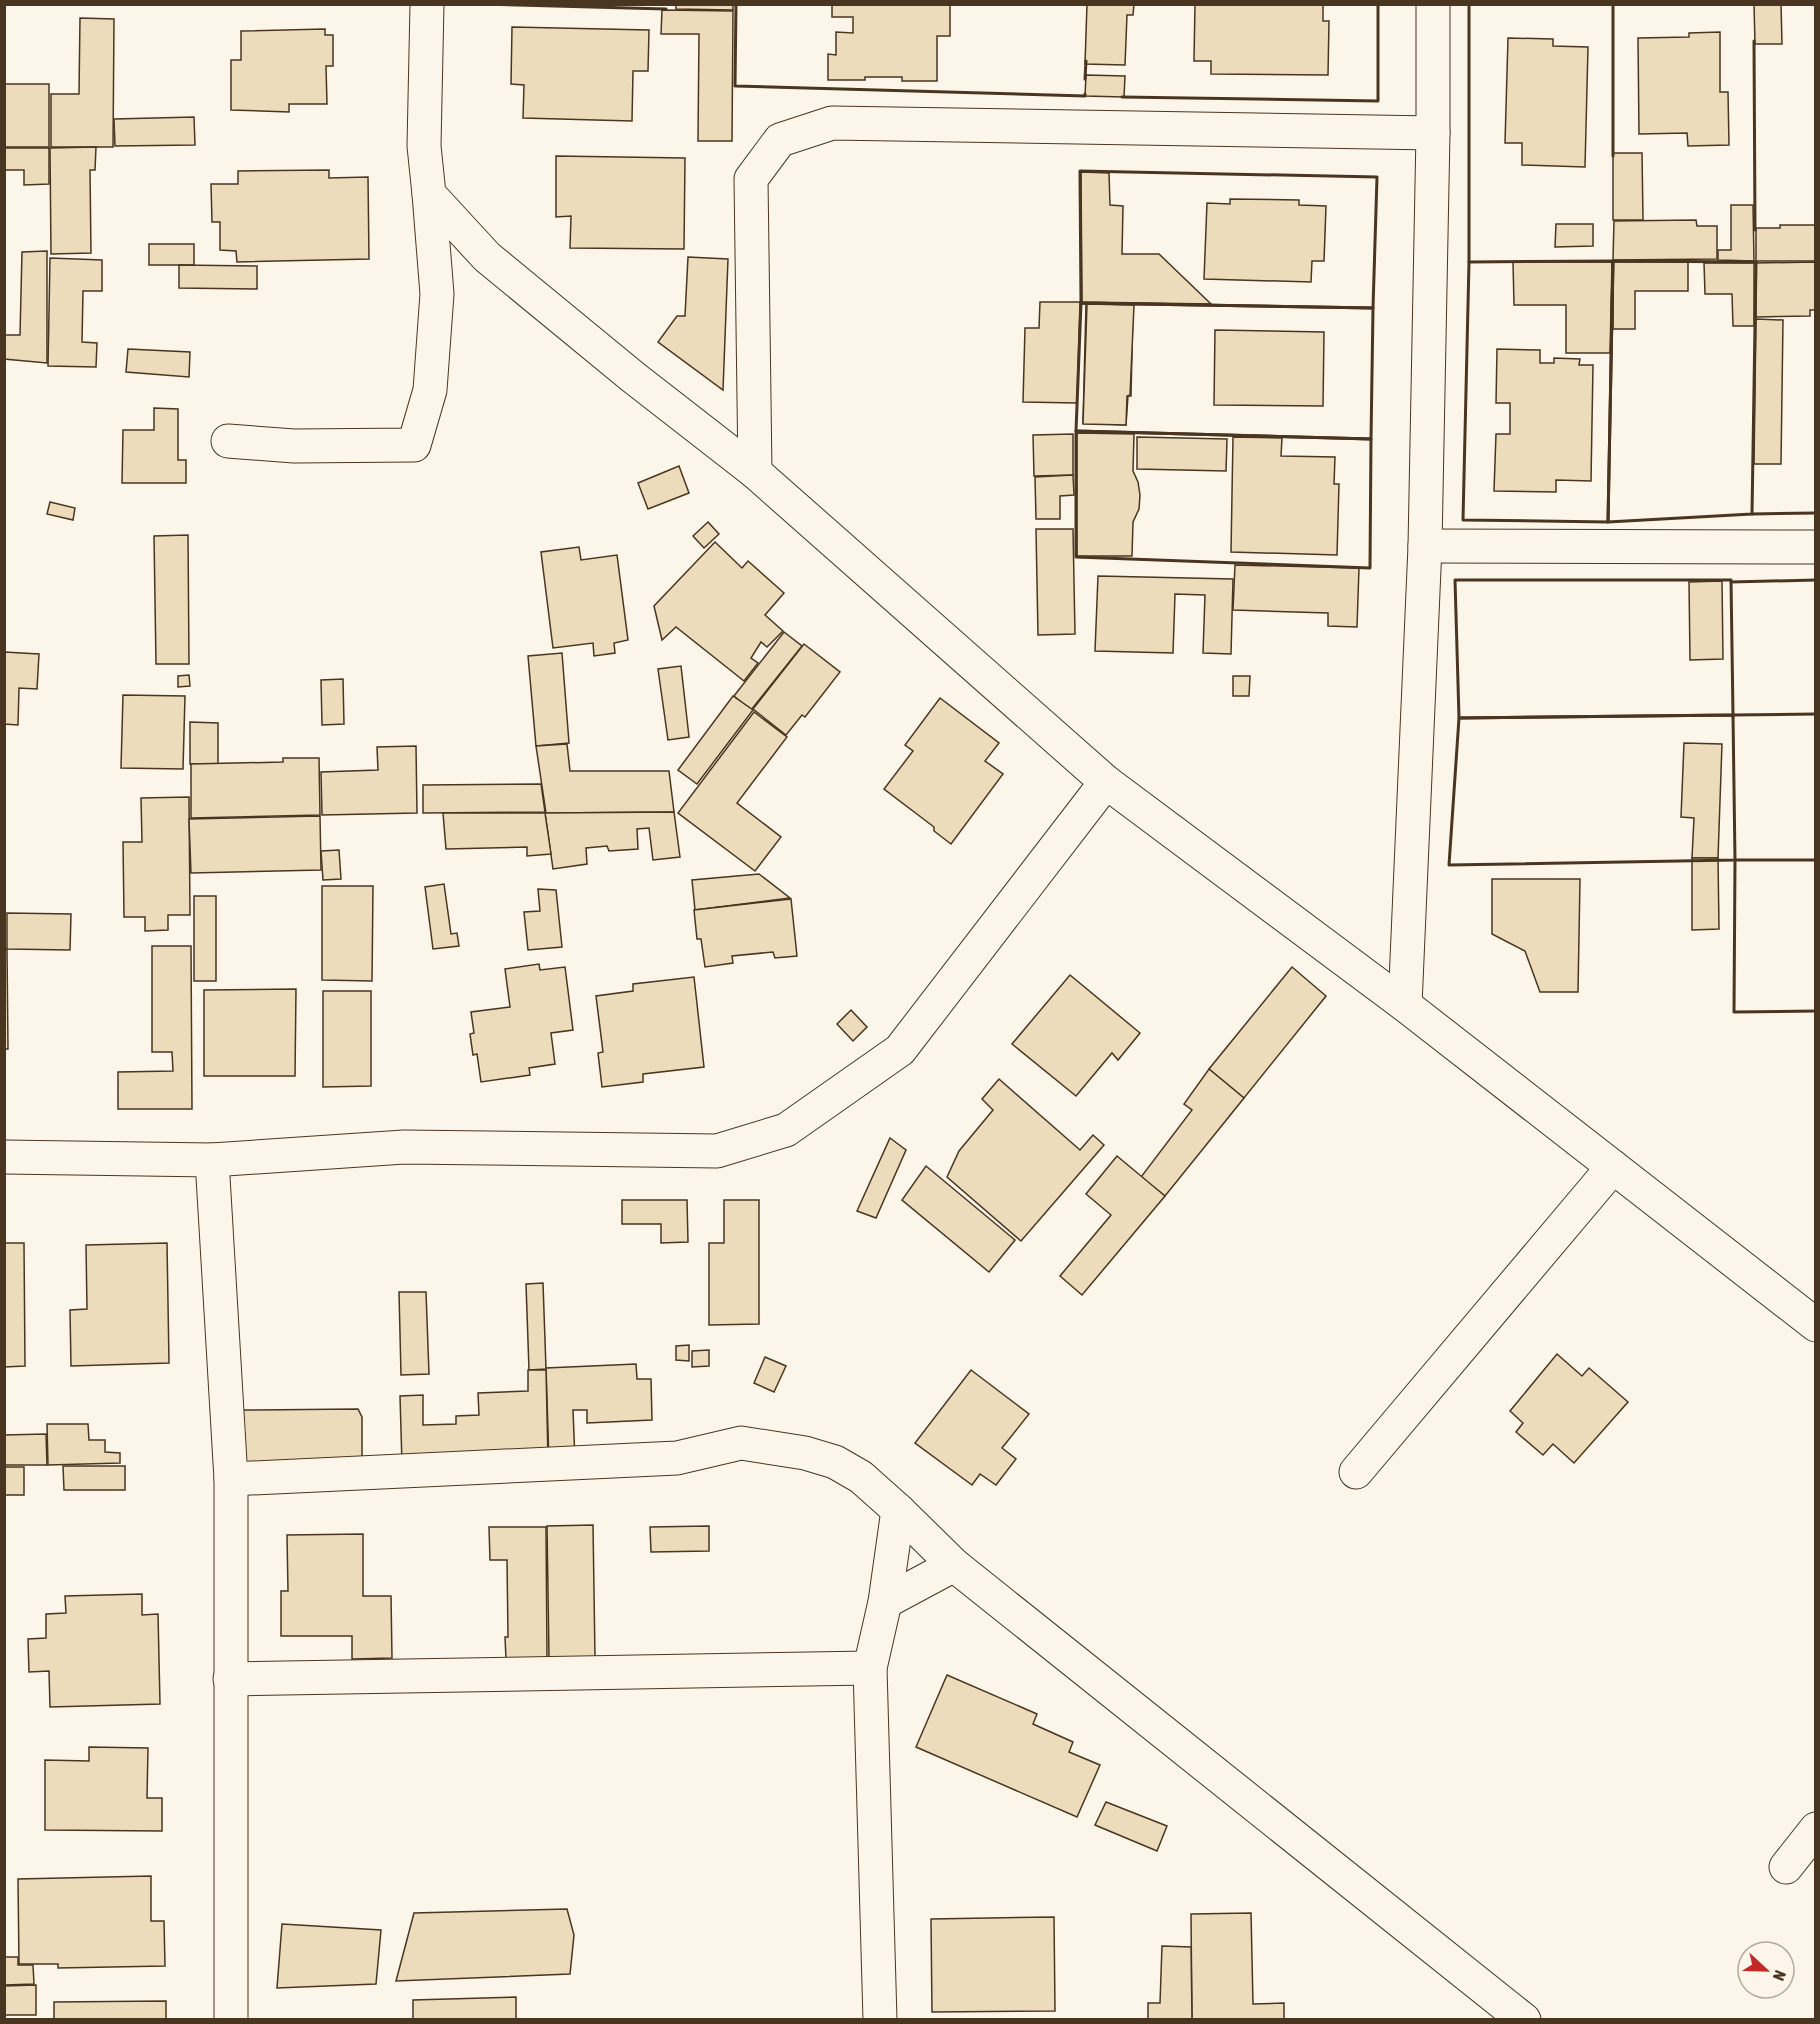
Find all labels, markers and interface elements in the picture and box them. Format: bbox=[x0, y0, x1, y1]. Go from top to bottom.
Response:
north arrow bbox=[1736, 1940, 1796, 2000]
text: N bbox=[1770, 1968, 1790, 1983]

